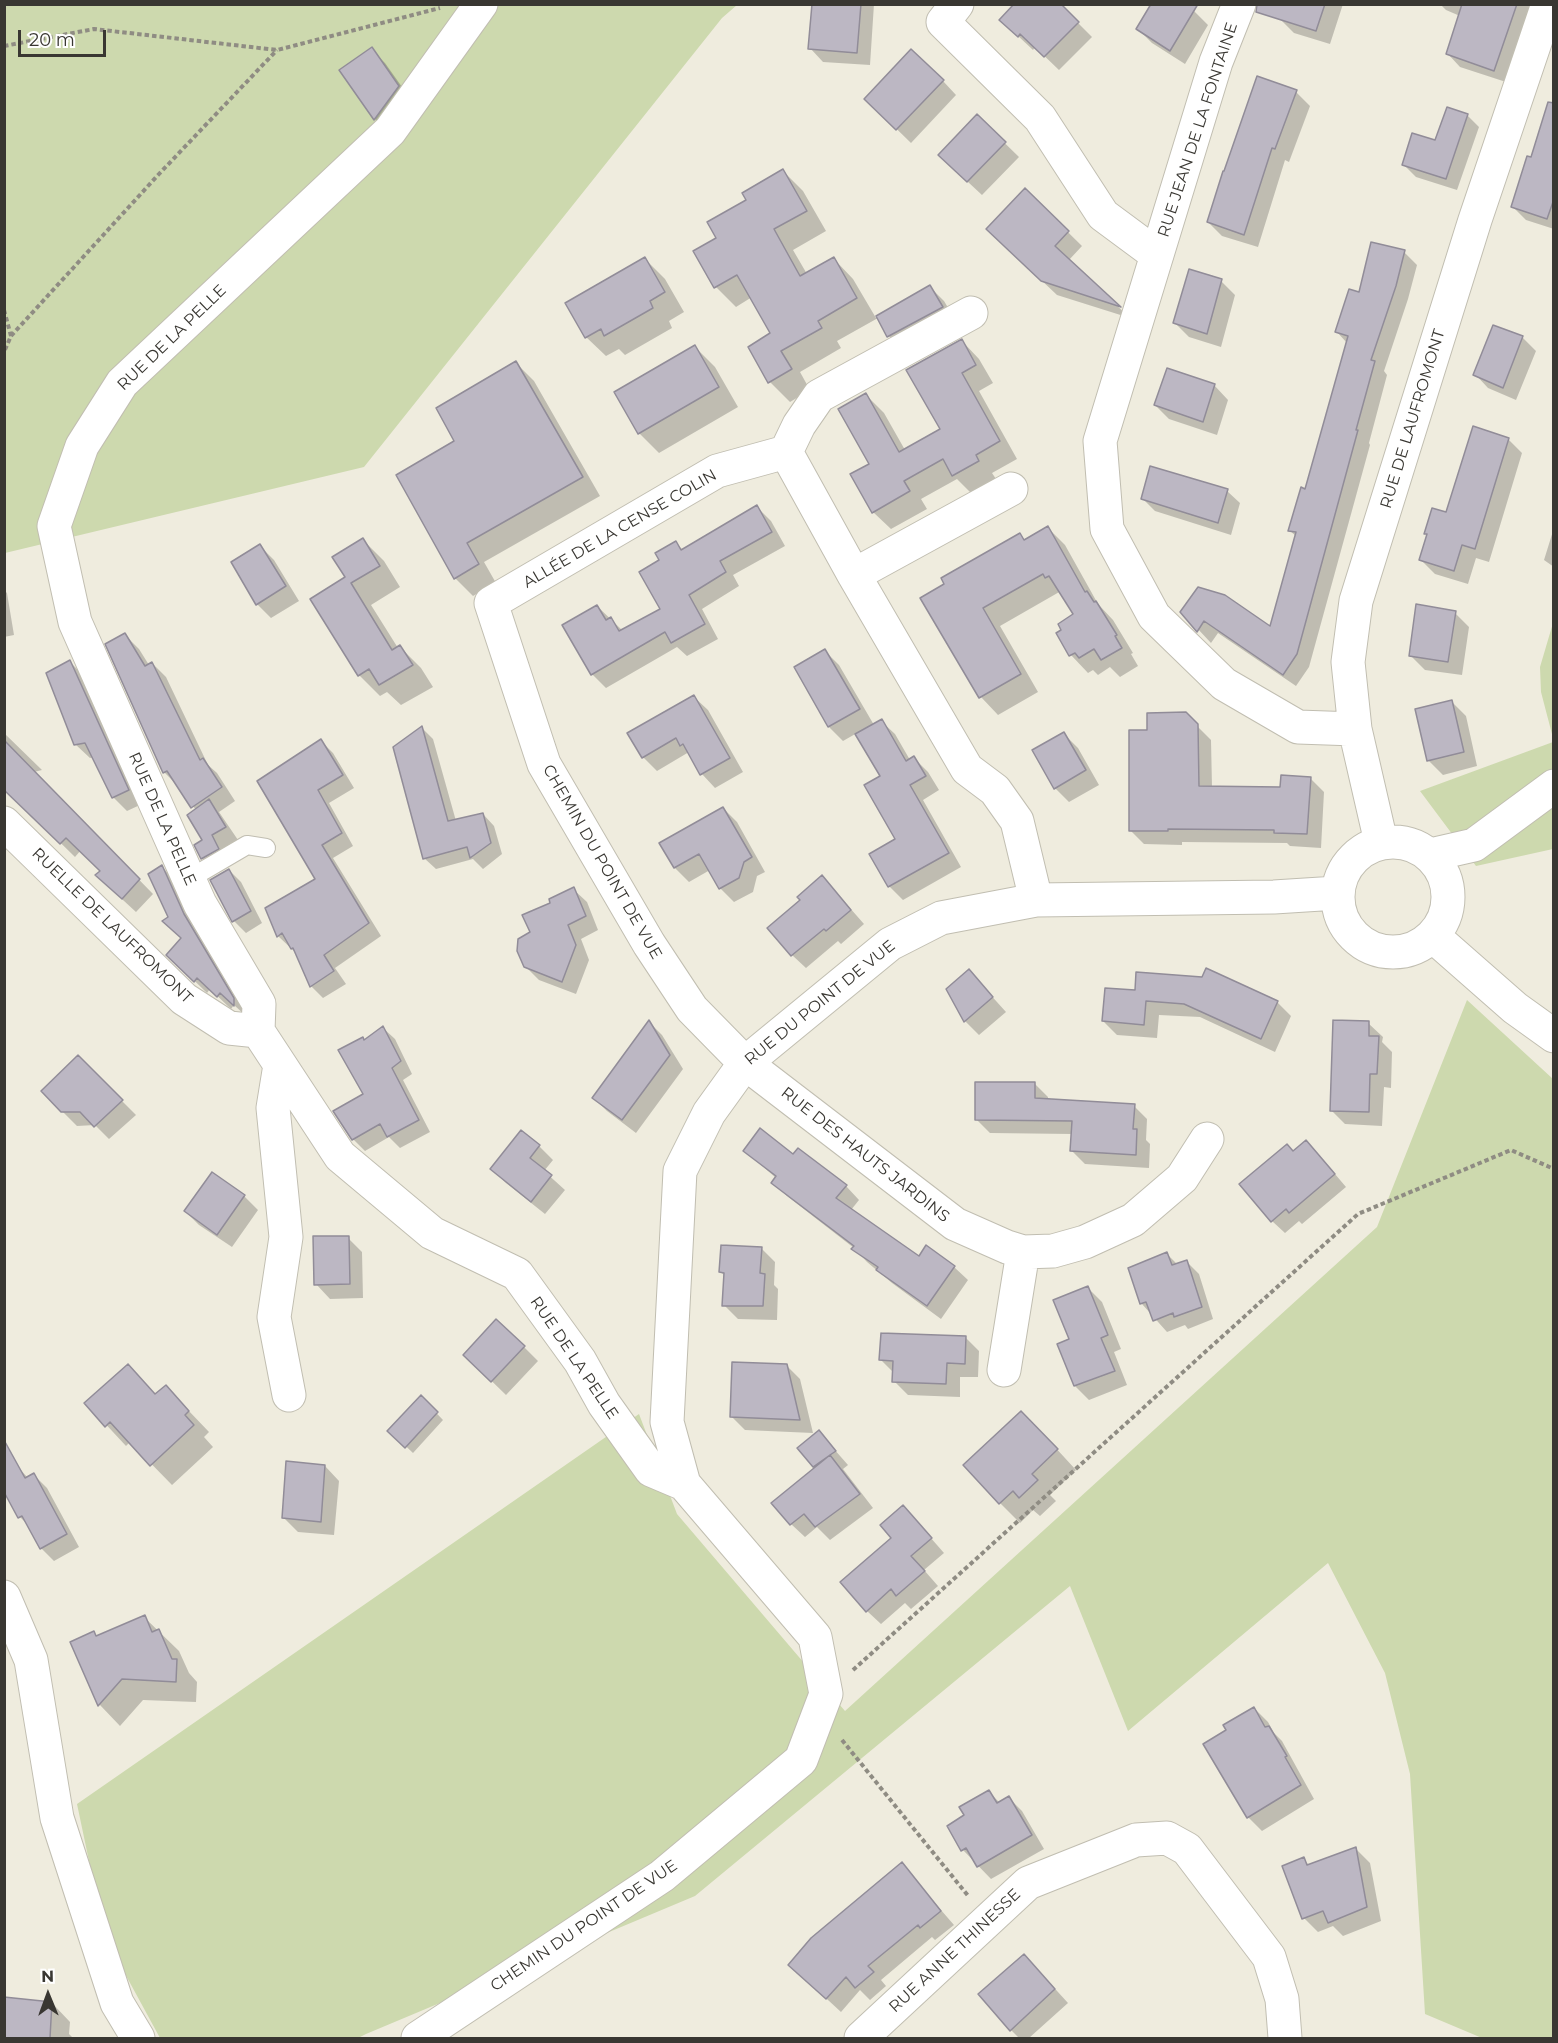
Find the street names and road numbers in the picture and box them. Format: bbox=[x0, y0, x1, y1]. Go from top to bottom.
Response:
street label: RUE JEAN DE LA FONTAINE bbox=[1154, 20, 1242, 240]
street label: RUE DE LA PELLE bbox=[114, 281, 230, 395]
street label: RUE DE LAUFROMONT bbox=[1377, 327, 1449, 511]
street label: ALLÉE DE LA CENSE COLIN bbox=[520, 466, 720, 592]
street label: RUE DE LA PELLE bbox=[124, 749, 200, 889]
street label: CHEMIN DU POINT DE VUE bbox=[538, 761, 666, 963]
street label: RUELLE DE LAUFROMONT bbox=[28, 844, 196, 1008]
street label: RUE DU POINT DE VUE bbox=[741, 936, 899, 1070]
street label: RUE DES HAUTS JARDINS bbox=[777, 1083, 953, 1227]
street label: RUE DE LA PELLE bbox=[526, 1293, 622, 1423]
street label: CHEMIN DU POINT DE VUE bbox=[487, 1856, 681, 1996]
street label: RUE ANNE THINESSE bbox=[885, 1885, 1025, 2017]

